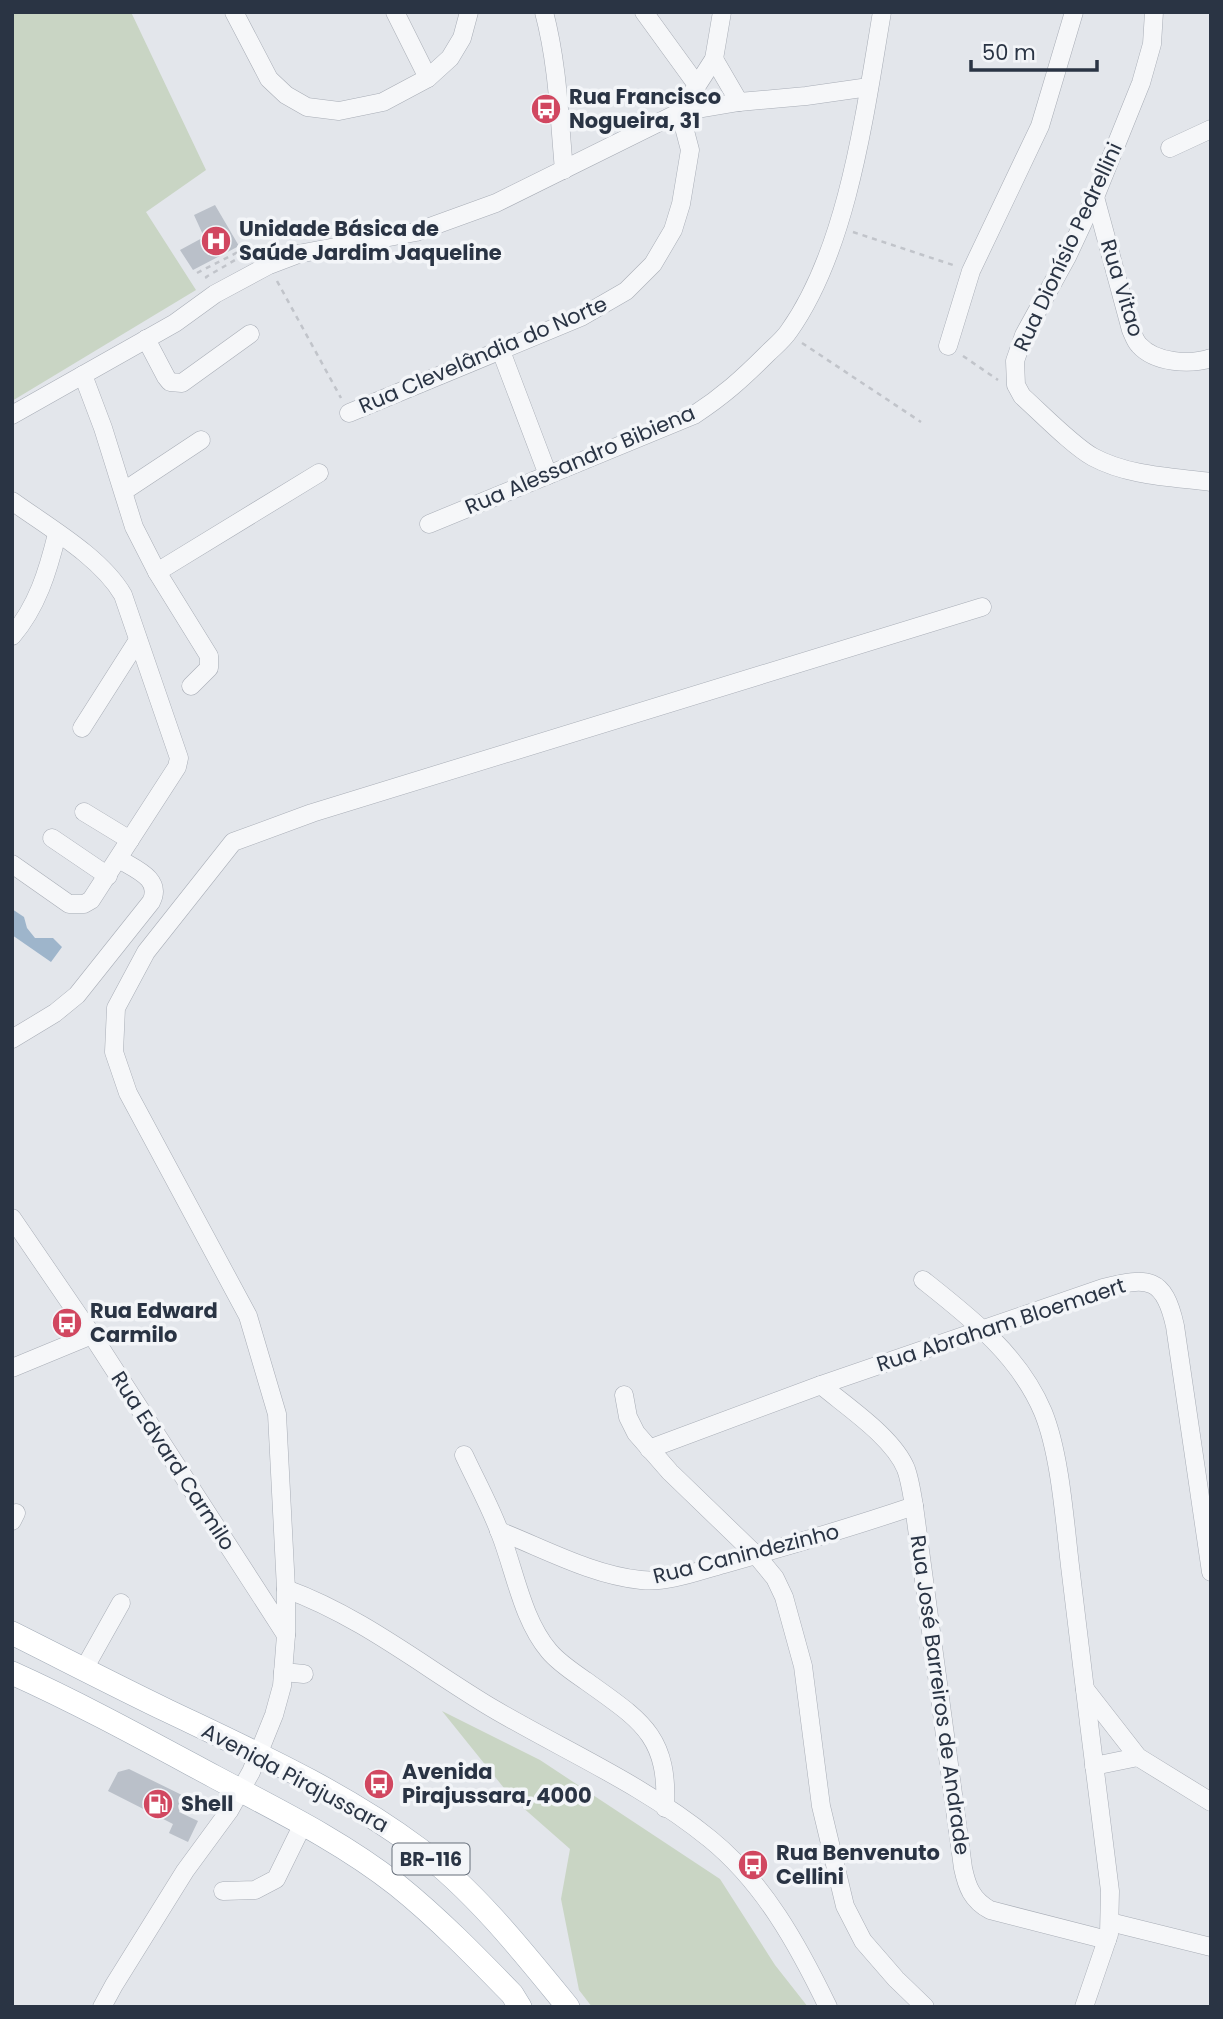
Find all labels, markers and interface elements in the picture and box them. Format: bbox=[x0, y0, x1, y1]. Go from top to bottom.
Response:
scale bar bbox=[971, 28, 1097, 72]
text: 50 m bbox=[982, 38, 1036, 67]
place label: Rua Francisco Nogueira, 31 bbox=[569, 82, 721, 135]
bus stop icon: Rua Francisco Nogueira, 31 bbox=[529, 92, 563, 126]
street label: Rua Dionísio Pedrellini bbox=[1006, 138, 1129, 356]
place label: Unidade Básica de Saúde Jardim Jaqueline bbox=[239, 214, 502, 267]
hospital icon: Unidade Básica de Saúde Jardim Jaqueline bbox=[199, 224, 233, 258]
street label: Rua Vitao bbox=[1094, 235, 1151, 340]
street label: Rua Clevelândia do Norte bbox=[354, 289, 611, 420]
street label: Rua Alessandro Bibiena bbox=[460, 398, 699, 521]
street label: Rua Abraham Bloemaert bbox=[873, 1271, 1129, 1379]
place label: Rua Edward Carmilo bbox=[90, 1296, 218, 1349]
bus stop icon: Rua Edward Carmilo bbox=[50, 1306, 84, 1340]
street label: Rua Edvard Carmilo bbox=[105, 1366, 242, 1556]
street label: Rua Canindezinho bbox=[650, 1516, 842, 1591]
street label: Rua José Barreiros de Andrade bbox=[904, 1533, 977, 1857]
street label: Avenida Pirajussara bbox=[197, 1716, 394, 1839]
place label: Avenida Pirajussara, 4000 bbox=[402, 1757, 592, 1810]
bus stop icon: Avenida Pirajussara, 4000 bbox=[362, 1767, 396, 1801]
fuel station icon: Shell bbox=[141, 1787, 175, 1821]
place label: Shell bbox=[181, 1789, 233, 1818]
place label: Rua Benvenuto Cellini bbox=[776, 1838, 940, 1891]
road number: BR-116 bbox=[392, 1843, 470, 1874]
bus stop icon: Rua Benvenuto Cellini bbox=[736, 1848, 770, 1882]

